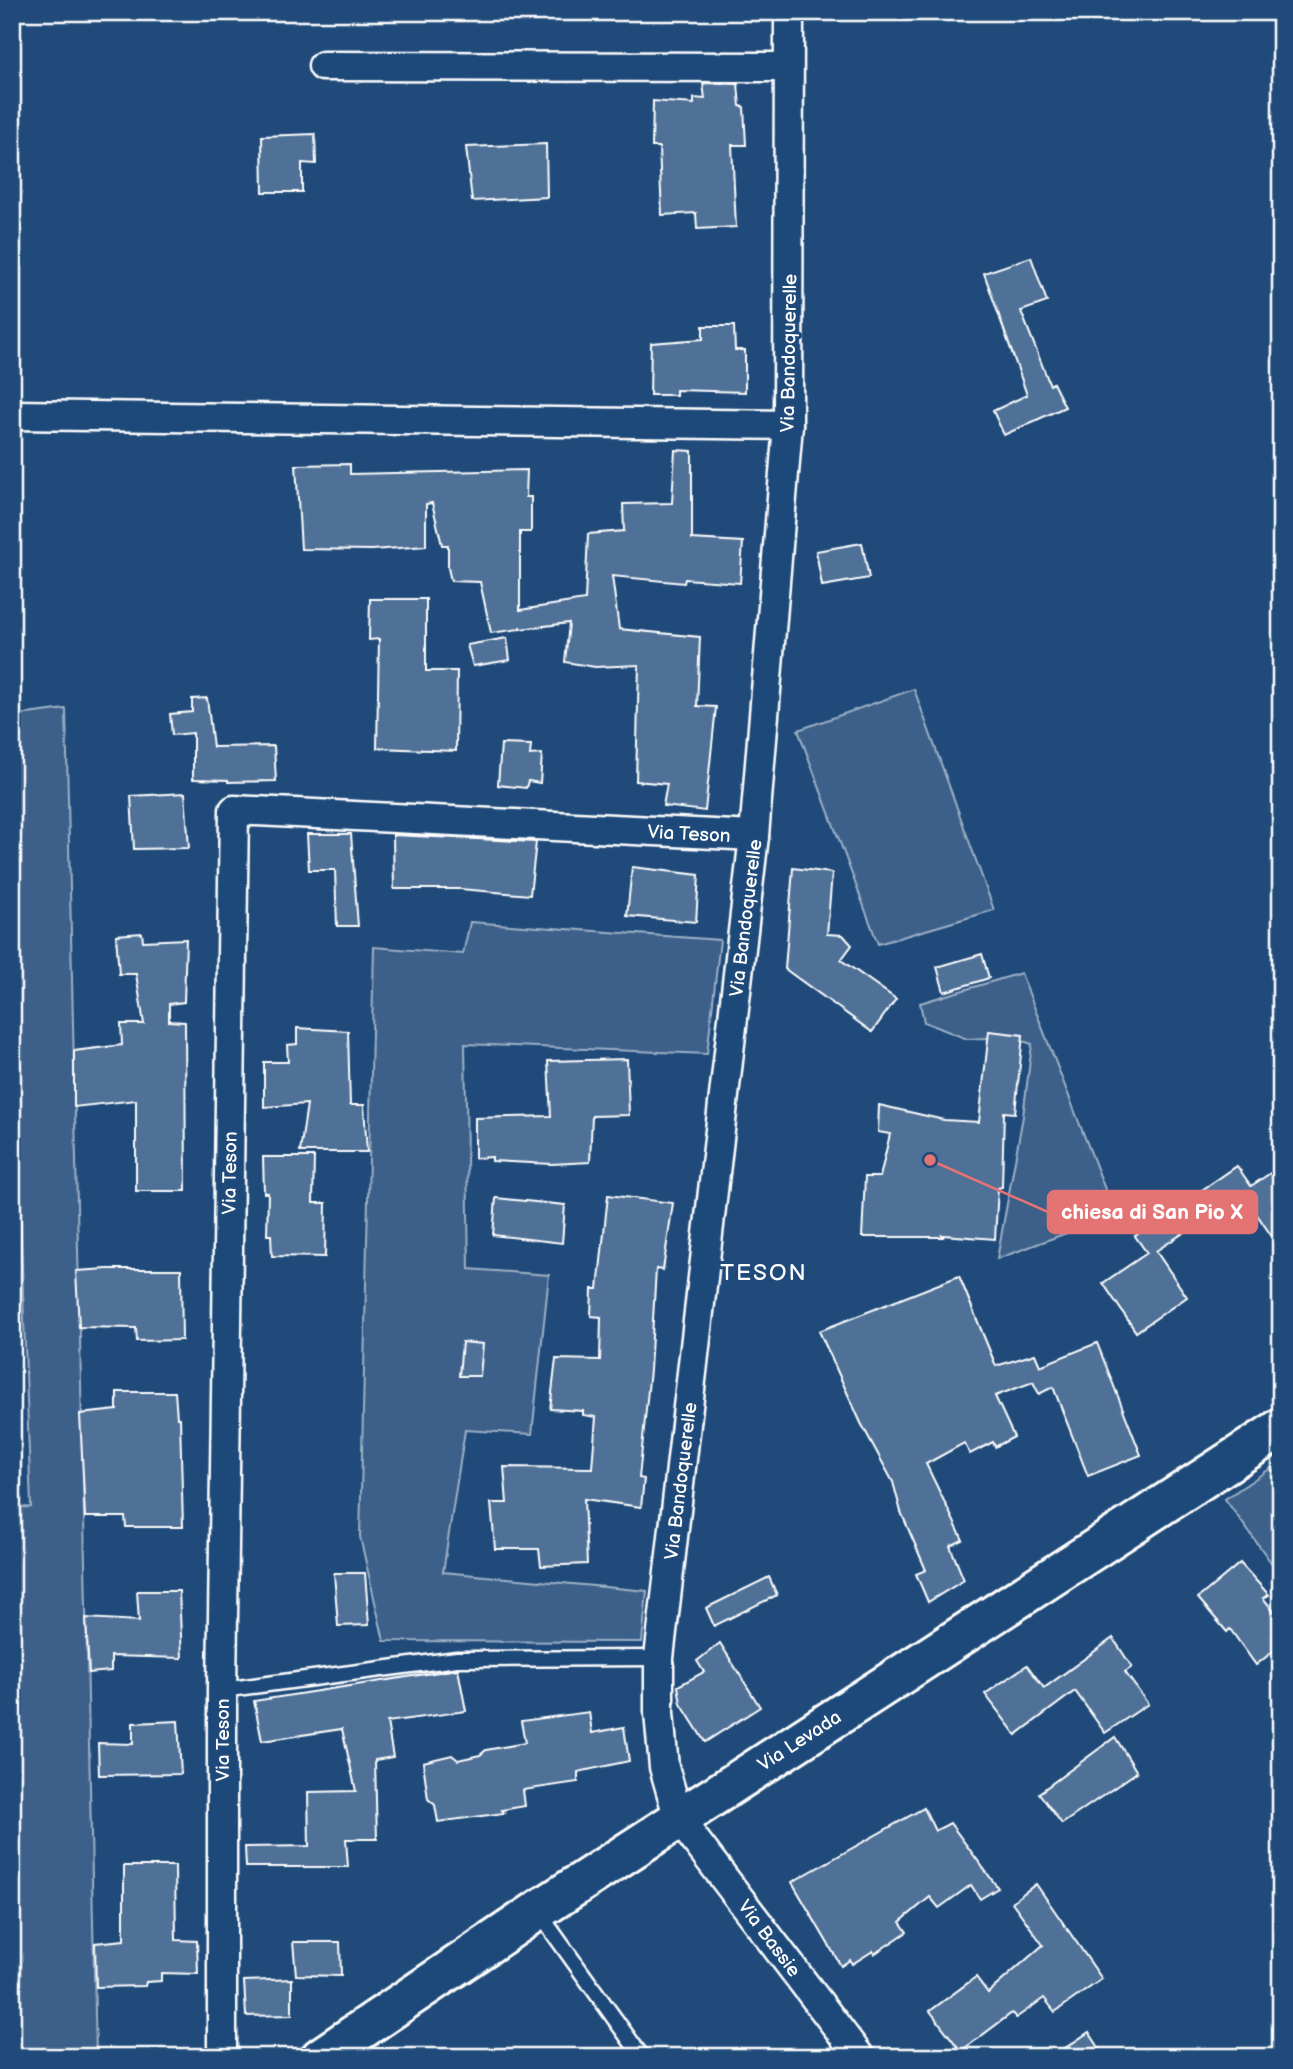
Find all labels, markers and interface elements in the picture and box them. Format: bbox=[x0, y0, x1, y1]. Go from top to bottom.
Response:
street label: Via Bandoquerelle bbox=[777, 274, 802, 432]
street label: Via Teson bbox=[647, 821, 731, 848]
street label: Via Bandoquerelle bbox=[725, 838, 768, 998]
street label: Via Teson bbox=[218, 1131, 243, 1215]
callout: chiesa di San Pio X bbox=[1048, 1191, 1257, 1233]
text: chiesa di San Pio X bbox=[1061, 1200, 1243, 1225]
district label: TESON bbox=[720, 1259, 808, 1287]
street label: Via Bandoquerelle bbox=[660, 1401, 703, 1561]
street label: Via Teson bbox=[212, 1698, 235, 1782]
street label: Via Levada bbox=[754, 1706, 846, 1777]
street label: Via Bassie bbox=[732, 1896, 805, 1982]

